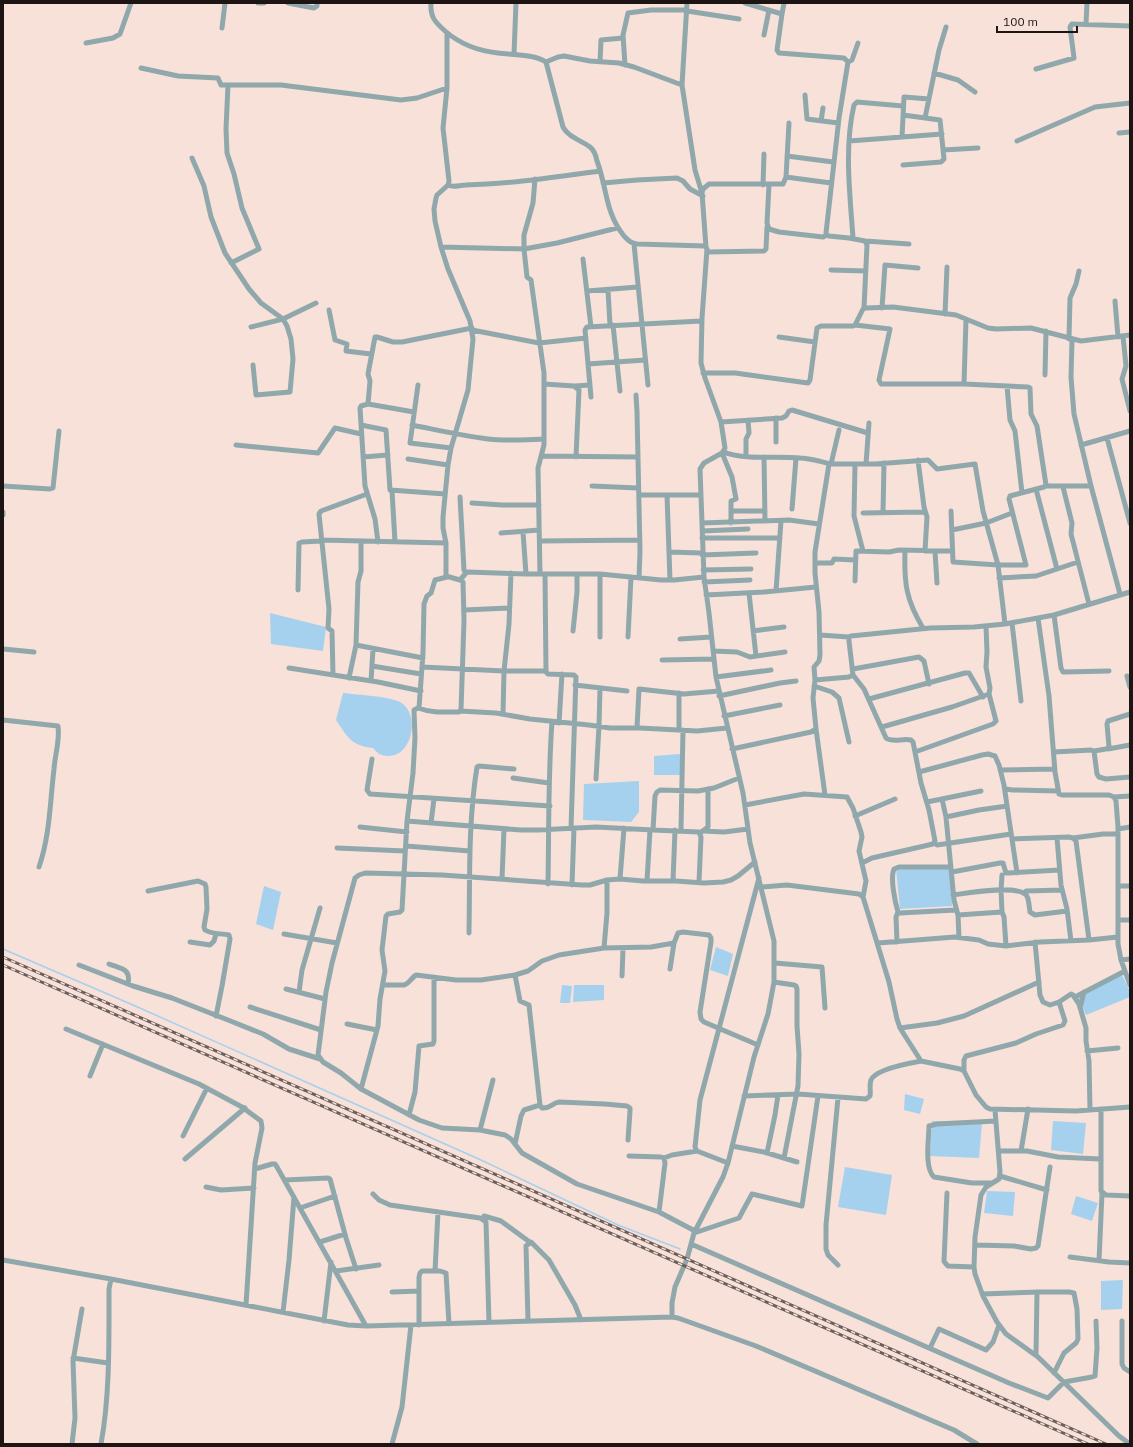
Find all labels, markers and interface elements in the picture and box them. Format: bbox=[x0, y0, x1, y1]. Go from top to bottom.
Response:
scale bar bbox=[997, 8, 1077, 34]
text: 100 m bbox=[1003, 14, 1038, 29]

